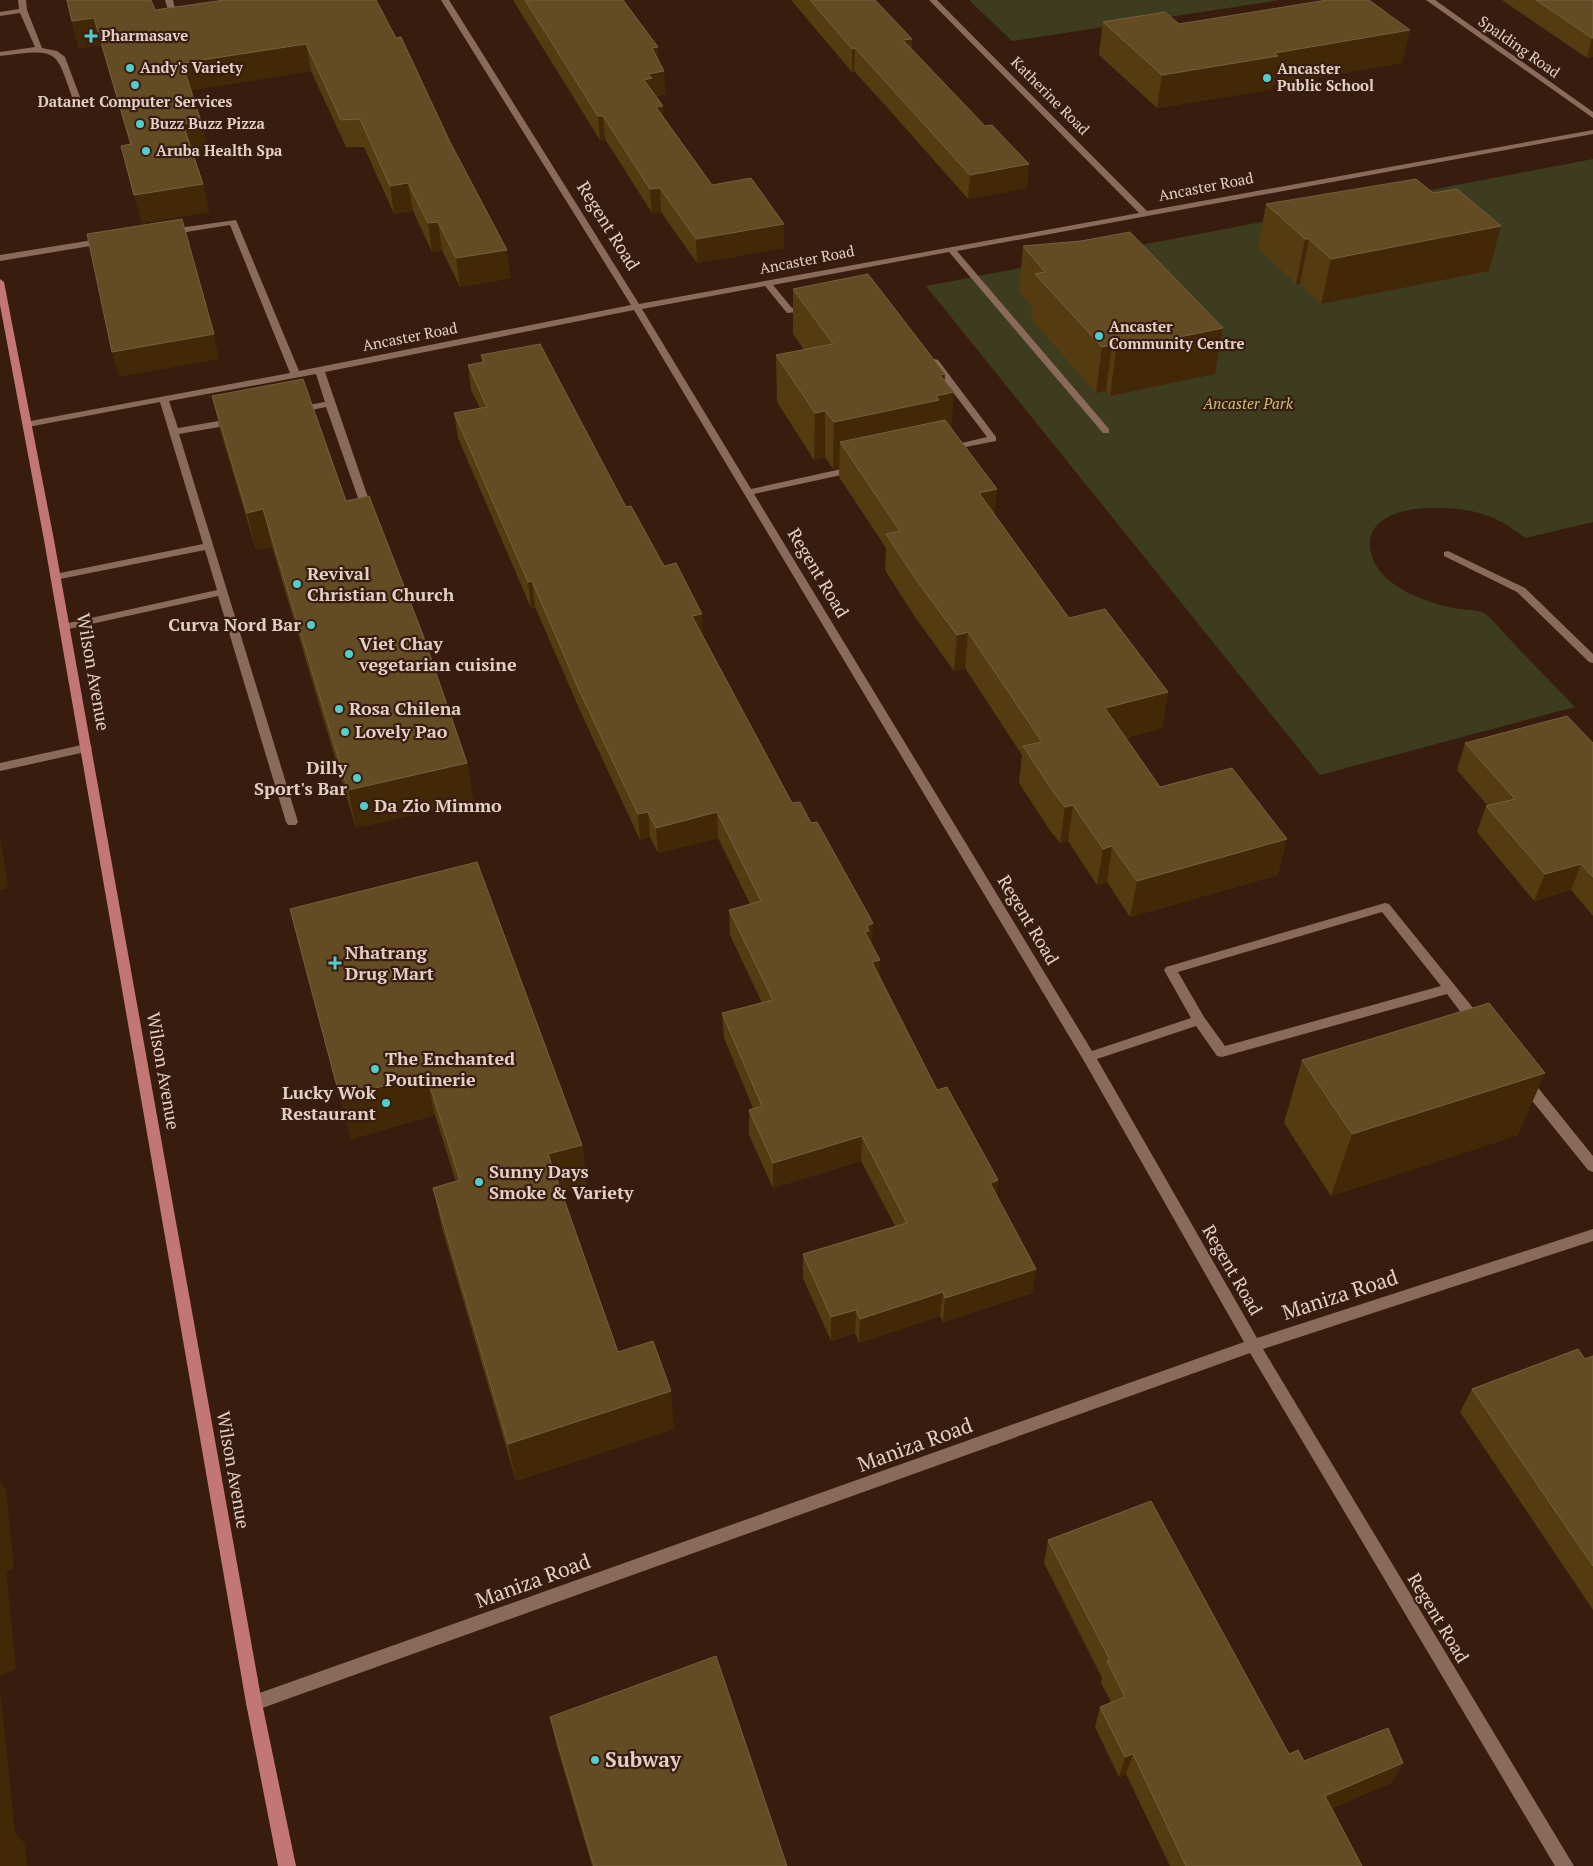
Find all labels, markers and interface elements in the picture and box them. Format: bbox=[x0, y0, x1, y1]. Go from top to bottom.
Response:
street label: Spalding Road bbox=[1475, 11, 1564, 82]
place label: Pharmasave bbox=[101, 25, 188, 45]
marker: Pharmasave bbox=[85, 30, 97, 42]
street label: Katherine Road bbox=[1007, 52, 1094, 139]
place label: Andy's Variety bbox=[140, 57, 244, 77]
place label: Ancaster Public School bbox=[1277, 58, 1374, 95]
marker: Andy's Variety bbox=[124, 62, 136, 74]
marker: Ancaster Public School bbox=[1261, 72, 1273, 84]
marker: Datanet Computer Services bbox=[129, 79, 141, 91]
place label: Datanet Computer Services bbox=[38, 91, 233, 111]
place label: Buzz Buzz Pizza bbox=[150, 113, 265, 133]
marker: Buzz Buzz Pizza bbox=[134, 118, 146, 130]
place label: Aruba Health Spa bbox=[156, 140, 283, 160]
marker: Aruba Health Spa bbox=[140, 145, 152, 157]
street label: Ancaster Road bbox=[1157, 167, 1255, 205]
street label: Regent Road bbox=[572, 176, 646, 274]
street label: Ancaster Road bbox=[758, 240, 856, 278]
place label: Ancaster Community Centre bbox=[1109, 316, 1245, 353]
street label: Ancaster Road bbox=[361, 317, 459, 355]
marker: Ancaster Community Centre bbox=[1093, 330, 1105, 342]
park label: Ancaster Park bbox=[1202, 393, 1294, 413]
street label: Regent Road bbox=[783, 523, 855, 622]
place label: Revival Christian Church bbox=[307, 561, 455, 606]
marker: Revival Christian Church bbox=[291, 578, 303, 590]
street label: Wilson Avenue bbox=[72, 611, 116, 733]
place label: Curva Nord Bar bbox=[168, 612, 301, 636]
marker: Curva Nord Bar bbox=[305, 619, 317, 631]
place label: Viet Chay vegetarian cuisine bbox=[358, 631, 517, 676]
marker: Viet Chay vegetarian cuisine bbox=[343, 648, 355, 660]
place label: Rosa Chilena bbox=[349, 696, 461, 720]
marker: Rosa Chilena bbox=[333, 703, 345, 715]
place label: Lovely Pao bbox=[355, 719, 448, 743]
marker: Lovely Pao bbox=[339, 726, 351, 738]
place label: Dilly Sport's Bar bbox=[254, 755, 347, 800]
marker: Dilly Sport's Bar bbox=[351, 772, 363, 784]
place label: Da Zio Mimmo bbox=[374, 793, 502, 817]
marker: Da Zio Mimmo bbox=[358, 800, 370, 812]
street label: Regent Road bbox=[993, 870, 1065, 969]
place label: Nhatrang Drug Mart bbox=[345, 940, 434, 985]
marker: Nhatrang Drug Mart bbox=[329, 957, 341, 969]
street label: Wilson Avenue bbox=[142, 1010, 186, 1132]
place label: The Enchanted Poutinerie bbox=[385, 1046, 515, 1091]
marker: The Enchanted Poutinerie bbox=[369, 1063, 381, 1075]
place label: Lucky Wok Restaurant bbox=[281, 1080, 377, 1125]
marker: Lucky Wok Restaurant bbox=[380, 1097, 392, 1109]
place label: Sunny Days Smoke & Variety bbox=[489, 1159, 634, 1204]
marker: Sunny Days Smoke & Variety bbox=[473, 1176, 485, 1188]
street label: Regent Road bbox=[1197, 1220, 1268, 1319]
street label: Maniza Road bbox=[1278, 1262, 1402, 1326]
street label: Wilson Avenue bbox=[212, 1409, 256, 1531]
street label: Maniza Road bbox=[853, 1410, 976, 1478]
street label: Maniza Road bbox=[471, 1546, 594, 1614]
street label: Regent Road bbox=[1403, 1568, 1475, 1667]
place label: Subway bbox=[605, 1745, 682, 1773]
marker: Subway bbox=[589, 1754, 601, 1766]

